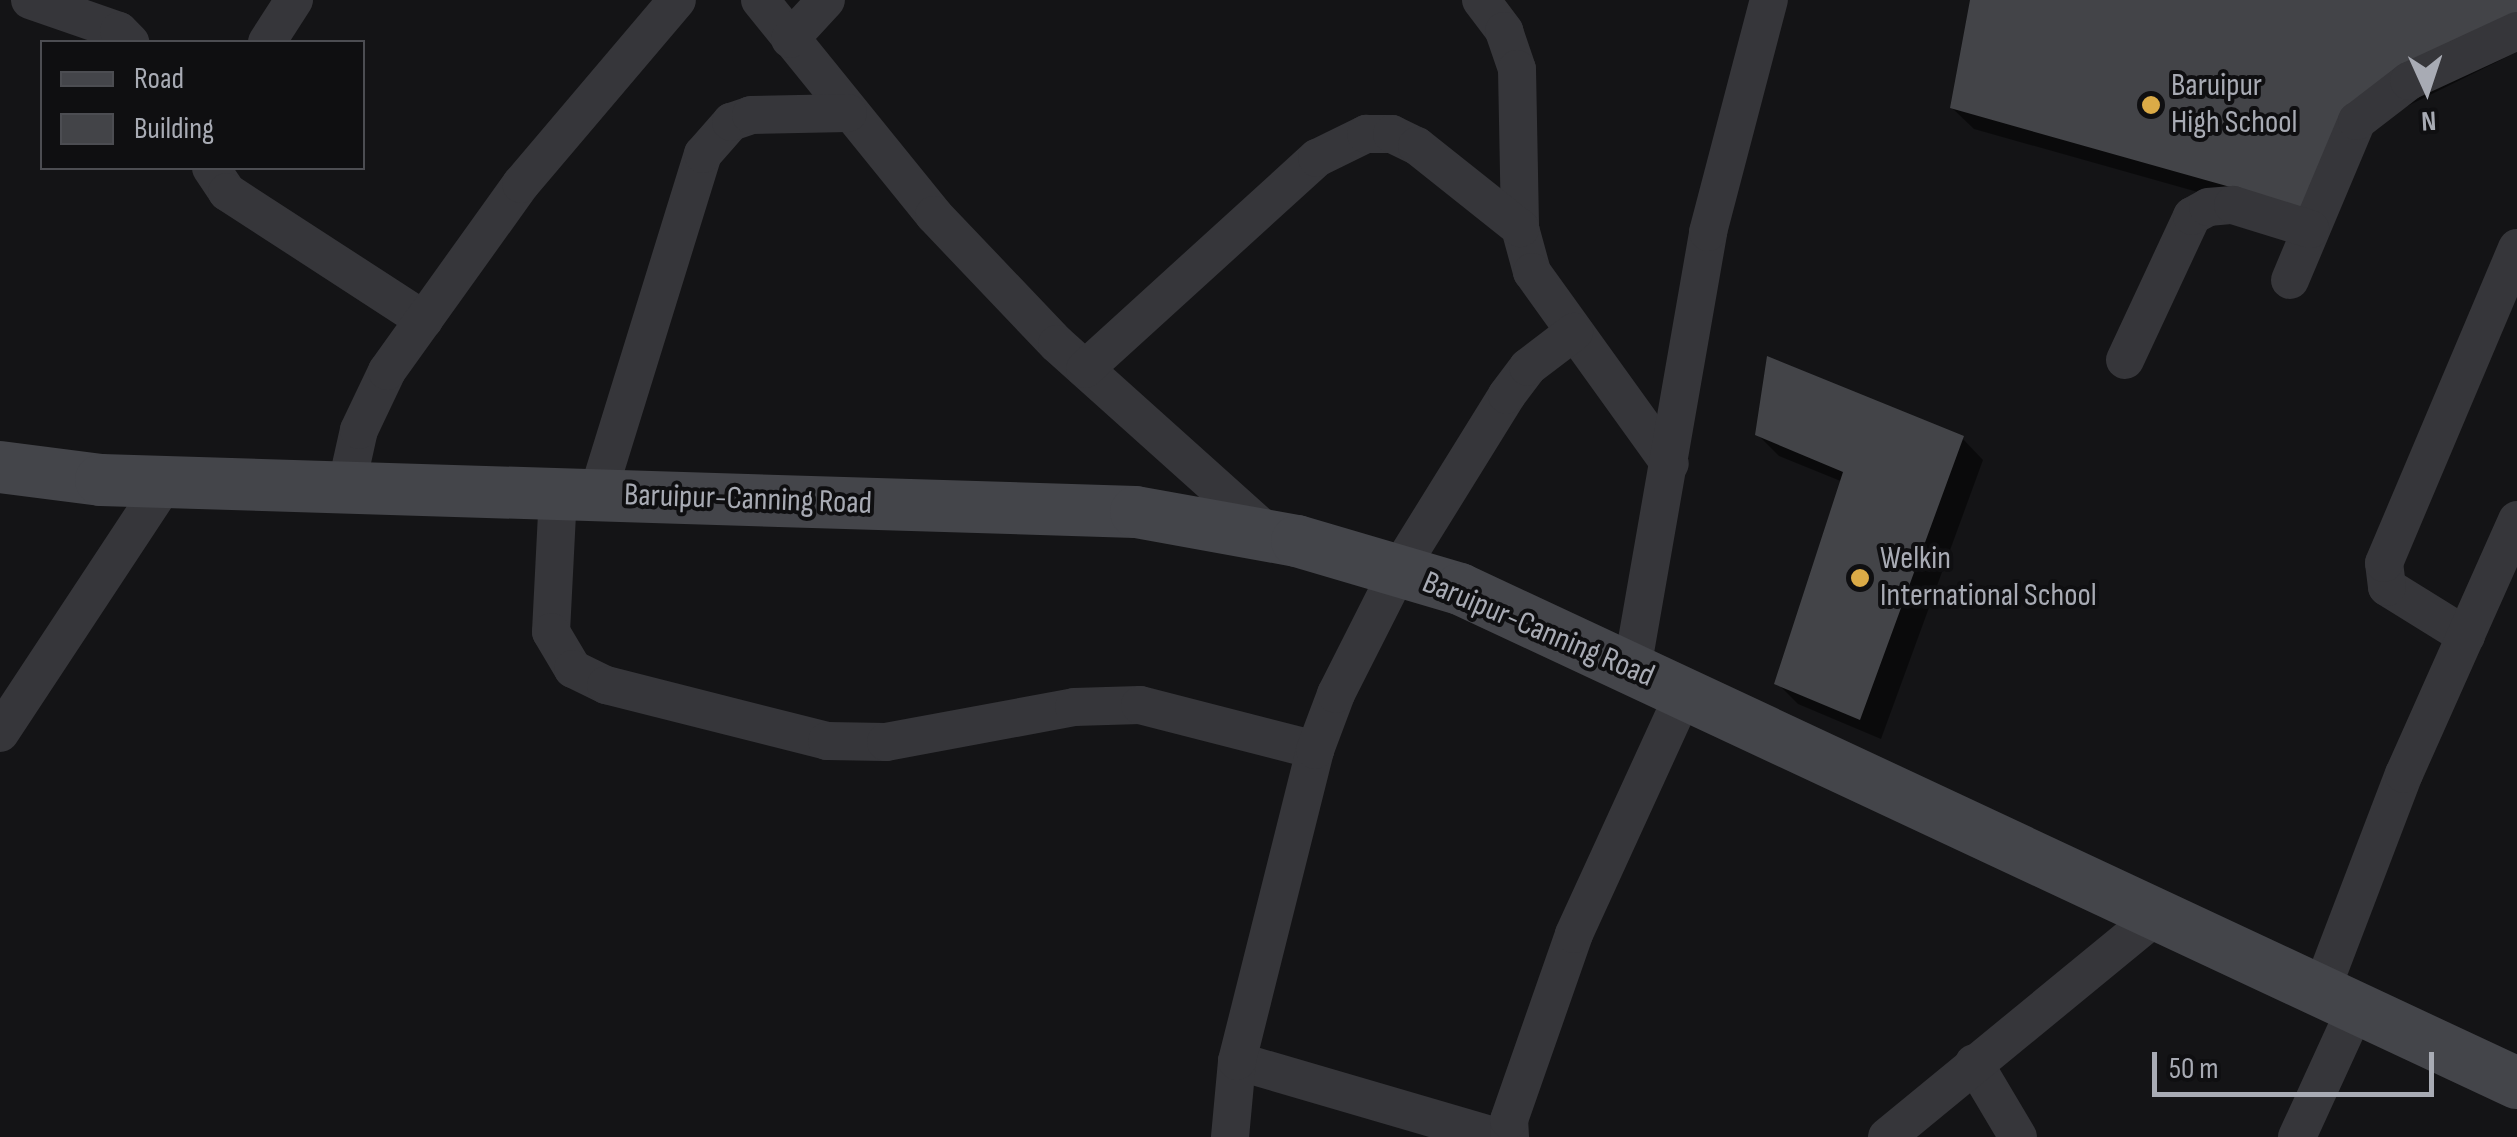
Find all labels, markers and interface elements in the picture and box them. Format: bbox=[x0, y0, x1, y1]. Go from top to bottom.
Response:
legend bbox=[40, 40, 365, 170]
north arrow bbox=[2377, 40, 2477, 140]
text: Road bbox=[134, 61, 184, 97]
place label: Baruipur High School bbox=[2171, 68, 2297, 143]
marker: Baruipur High School bbox=[2140, 94, 2162, 116]
text: N bbox=[2420, 104, 2437, 137]
text: Building bbox=[134, 111, 214, 147]
street label: Baruipur-Canning Road bbox=[623, 476, 873, 524]
place label: Welkin International School bbox=[1880, 541, 2097, 616]
street label: Baruipur-Canning Road bbox=[1416, 564, 1660, 696]
marker: Welkin International School bbox=[1849, 567, 1871, 589]
scale bar bbox=[2157, 1032, 2440, 1094]
text: 50 m bbox=[2169, 1051, 2218, 1087]

